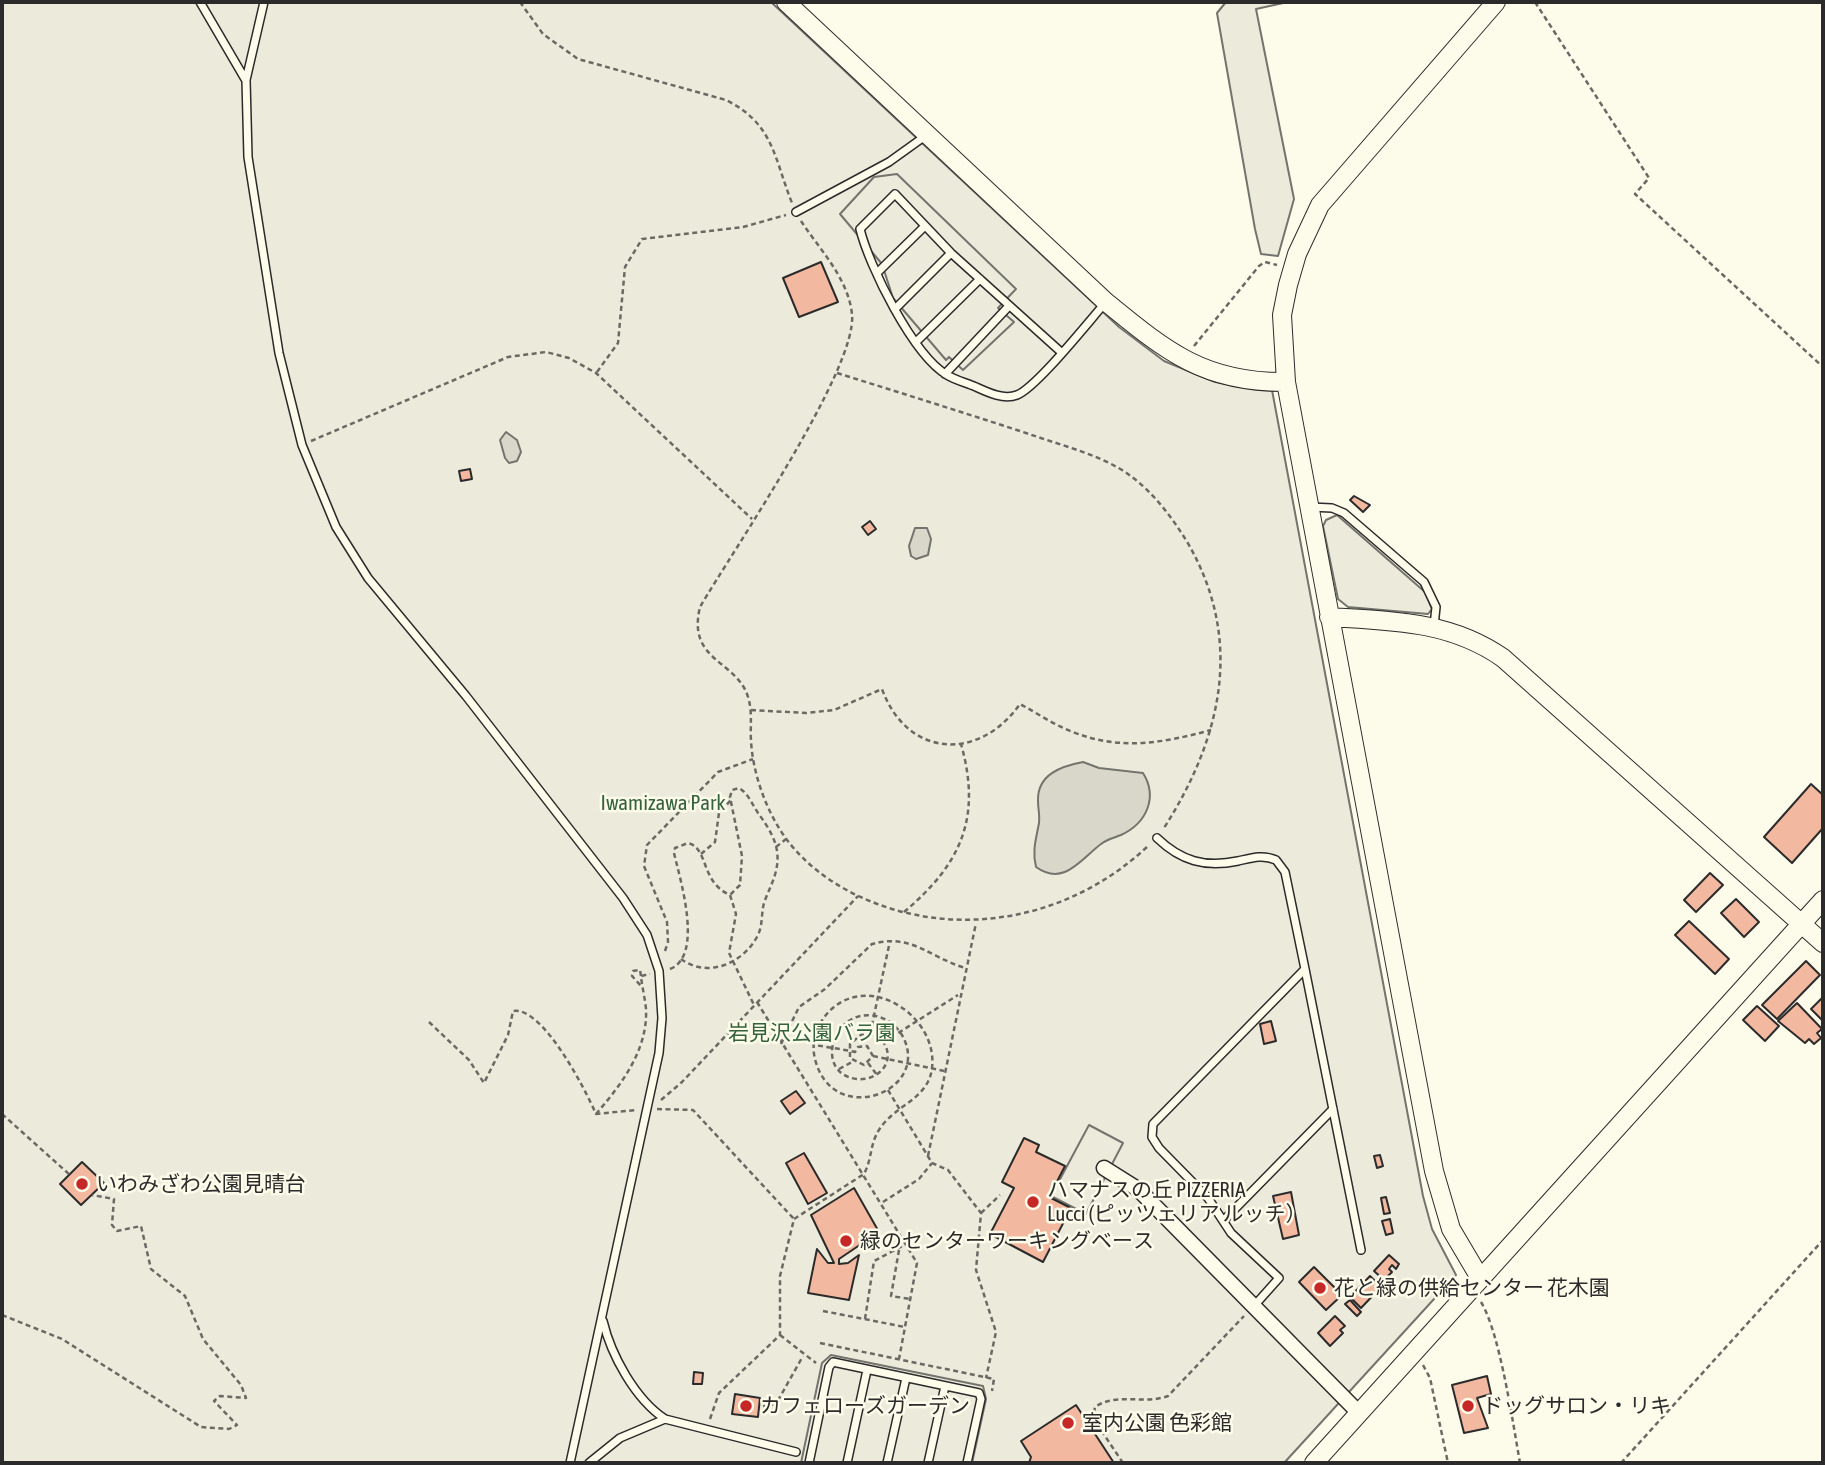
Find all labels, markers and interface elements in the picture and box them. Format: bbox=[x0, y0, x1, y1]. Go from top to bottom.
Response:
park label: Iwamizawa Park bbox=[601, 790, 725, 816]
park label: 岩見沢公園バラ園 bbox=[728, 1020, 896, 1046]
place label: いわみざわ公園見晴台 bbox=[96, 1171, 306, 1197]
marker: いわみざわ公園見晴台 bbox=[74, 1176, 90, 1192]
place label: ハマナスの丘 PIZZERIA Lucci (ピッツェリア ルッチ） bbox=[1047, 1177, 1306, 1227]
marker: ハマナスの丘 PIZZERIA Lucci (ピッツェリア ルッチ） bbox=[1025, 1194, 1041, 1210]
place label: 緑のセンターワーキングベース bbox=[860, 1228, 1154, 1254]
marker: 緑のセンターワーキングベース bbox=[838, 1233, 854, 1249]
place label: 花と緑の供給センター 花木園 bbox=[1334, 1275, 1610, 1301]
marker: 花と緑の供給センター 花木園 bbox=[1312, 1280, 1328, 1296]
place label: カフェローズガーデン bbox=[760, 1393, 970, 1419]
place label: ドッグサロン・リキ bbox=[1482, 1393, 1671, 1419]
marker: カフェローズガーデン bbox=[738, 1398, 754, 1414]
marker: ドッグサロン・リキ bbox=[1460, 1398, 1476, 1414]
place label: 室内公園 色彩館 bbox=[1082, 1410, 1232, 1436]
marker: 室内公園 色彩館 bbox=[1060, 1415, 1076, 1431]

